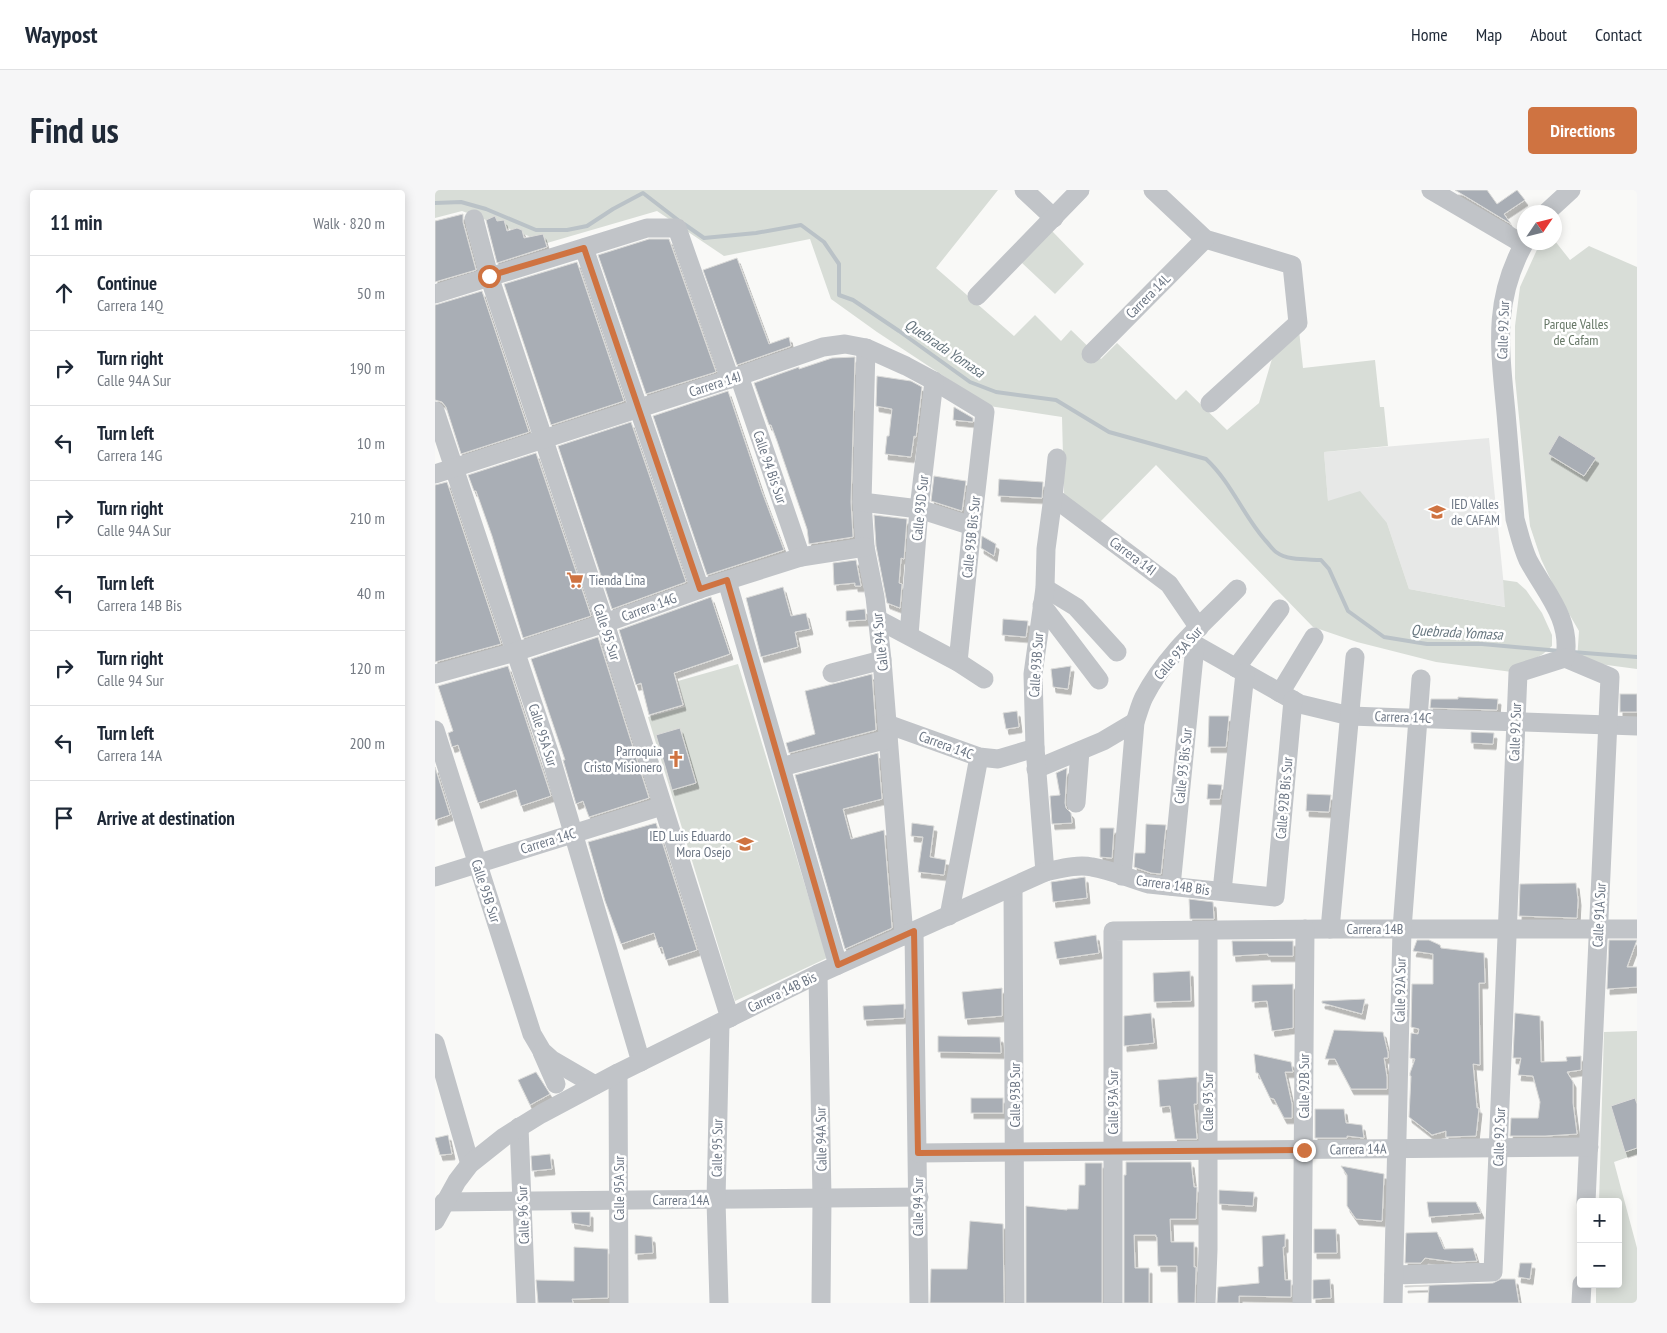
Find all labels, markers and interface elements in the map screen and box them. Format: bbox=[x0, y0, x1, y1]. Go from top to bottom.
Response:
text: Waypost bbox=[25, 19, 98, 50]
text: Home bbox=[1411, 23, 1448, 46]
text: Map bbox=[1476, 23, 1502, 46]
text: About bbox=[1530, 23, 1567, 46]
text: Contact bbox=[1595, 23, 1642, 46]
text: Find us bbox=[30, 107, 119, 153]
button: Directions bbox=[1528, 107, 1637, 154]
north arrow bbox=[1517, 205, 1562, 250]
text: 11 min bbox=[50, 209, 102, 236]
text: Walk · 820 m bbox=[313, 213, 385, 233]
route start bbox=[478, 265, 501, 288]
street label: Carrera 14L bbox=[1122, 270, 1174, 322]
text: Continue bbox=[97, 271, 157, 295]
icon: ahead bbox=[50, 279, 78, 307]
text: 50 m bbox=[357, 283, 385, 303]
text: Carrera 14Q bbox=[97, 295, 163, 315]
street label: Calle 92 Sur bbox=[1493, 300, 1513, 360]
water label: Quebrada Yomasa bbox=[902, 314, 989, 382]
park label: Parque Valles de Cafam bbox=[1544, 315, 1608, 349]
text: Turn right bbox=[97, 346, 163, 370]
icon: right bbox=[50, 354, 78, 382]
text: 190 m bbox=[350, 358, 385, 378]
street label: Carrera 14J bbox=[687, 367, 743, 401]
text: Calle 94A Sur bbox=[97, 370, 171, 390]
text: Turn left bbox=[97, 421, 154, 445]
street label: Calle 94 Bis Sur bbox=[749, 428, 791, 506]
icon: left bbox=[50, 429, 78, 457]
text: 10 m bbox=[357, 433, 385, 453]
text: Carrera 14G bbox=[97, 445, 162, 465]
street label: Calle 93D Sur bbox=[908, 474, 932, 542]
street label: Calle 93B Bis Sur bbox=[958, 495, 984, 579]
place label: IED Valles de CAFAM bbox=[1451, 495, 1500, 529]
text: Turn right bbox=[97, 496, 163, 520]
school or university icon: IED Valles de CAFAM bbox=[1427, 502, 1447, 522]
icon: right bbox=[50, 504, 78, 532]
text: 210 m bbox=[350, 508, 385, 528]
text: Calle 94A Sur bbox=[97, 520, 171, 540]
street label: Carrera 14I bbox=[1106, 533, 1160, 579]
supermarket icon: Tienda Lina bbox=[565, 570, 585, 590]
text: Turn left bbox=[97, 571, 154, 595]
place label: Tienda Lina bbox=[589, 571, 645, 589]
icon: left bbox=[50, 579, 78, 607]
text: 40 m bbox=[357, 583, 385, 603]
street label: Carrera 14G bbox=[619, 589, 679, 625]
text: Carrera 14B Bis bbox=[97, 595, 182, 615]
street label: Calle 95 Sur bbox=[589, 601, 625, 663]
street label: Calle 94 Sur bbox=[868, 612, 892, 672]
water label: Quebrada Yomasa bbox=[1411, 620, 1504, 644]
street label: Calle 93A Sur bbox=[1150, 623, 1206, 683]
street label: Calle 93B Sur bbox=[1025, 632, 1047, 698]
text: Turn right bbox=[97, 646, 163, 670]
icon: right bbox=[50, 654, 78, 682]
text: 120 m bbox=[350, 658, 385, 678]
text: Calle 94 Sur bbox=[97, 670, 164, 690]
street label: Calle 95A Sur bbox=[524, 701, 562, 769]
street label: Calle 92 Sur bbox=[1505, 702, 1525, 762]
street label: Carrera 14C bbox=[1374, 707, 1432, 727]
text: Turn left bbox=[97, 721, 154, 745]
street label: Carrera 14C bbox=[916, 727, 976, 763]
street label: Calle 93 Bis Sur bbox=[1170, 727, 1196, 805]
icon: left bbox=[50, 729, 78, 757]
text: 200 m bbox=[350, 733, 385, 753]
place label: Parroquia Cristo Misionero bbox=[584, 742, 662, 776]
text: Carrera 14A bbox=[97, 745, 162, 765]
church icon: Parroquia Cristo Misionero bbox=[666, 749, 686, 769]
street label: Calle 92B Bis Sur bbox=[1271, 756, 1297, 840]
icon: arrive bbox=[50, 804, 78, 832]
text: Arrive at destination bbox=[97, 806, 235, 830]
street label: Carrera 14C bbox=[518, 824, 578, 858]
place label: IED Luis Eduardo Mora Osejo bbox=[649, 827, 731, 861]
school or university icon: IED Luis Eduardo Mora Osejo bbox=[735, 834, 755, 854]
street label: Calle 95B Sur bbox=[467, 857, 505, 925]
street label: Carrera 14B Bis bbox=[1135, 871, 1211, 899]
street label: Calle 91A Sur bbox=[1588, 882, 1610, 948]
street label: Carrera 14B bbox=[1347, 920, 1403, 938]
street label: Calle 92A Sur bbox=[1390, 957, 1410, 1023]
street label: Carrera 14B Bis bbox=[745, 968, 820, 1016]
street label: Calle 92B Sur bbox=[1295, 1053, 1313, 1119]
street label: Calle 93B Sur bbox=[1006, 1062, 1024, 1128]
street label: Calle 93A Sur bbox=[1104, 1069, 1122, 1134]
street label: Calle 93 Sur bbox=[1199, 1073, 1217, 1131]
street label: Calle 94A Sur bbox=[811, 1106, 831, 1172]
street label: Calle 92 Sur bbox=[1489, 1107, 1509, 1167]
street label: Calle 95 Sur bbox=[707, 1118, 727, 1177]
route end bbox=[1293, 1139, 1316, 1162]
street label: Carrera 14A bbox=[1329, 1139, 1387, 1158]
street label: Calle 95A Sur bbox=[610, 1155, 628, 1220]
street label: Calle 94 Sur bbox=[909, 1178, 927, 1236]
street label: Calle 96 Sur bbox=[513, 1185, 533, 1245]
street label: Carrera 14A bbox=[653, 1191, 710, 1209]
map controls bbox=[1577, 1198, 1622, 1288]
button: + bbox=[1577, 1198, 1622, 1243]
button: − bbox=[1577, 1243, 1622, 1288]

